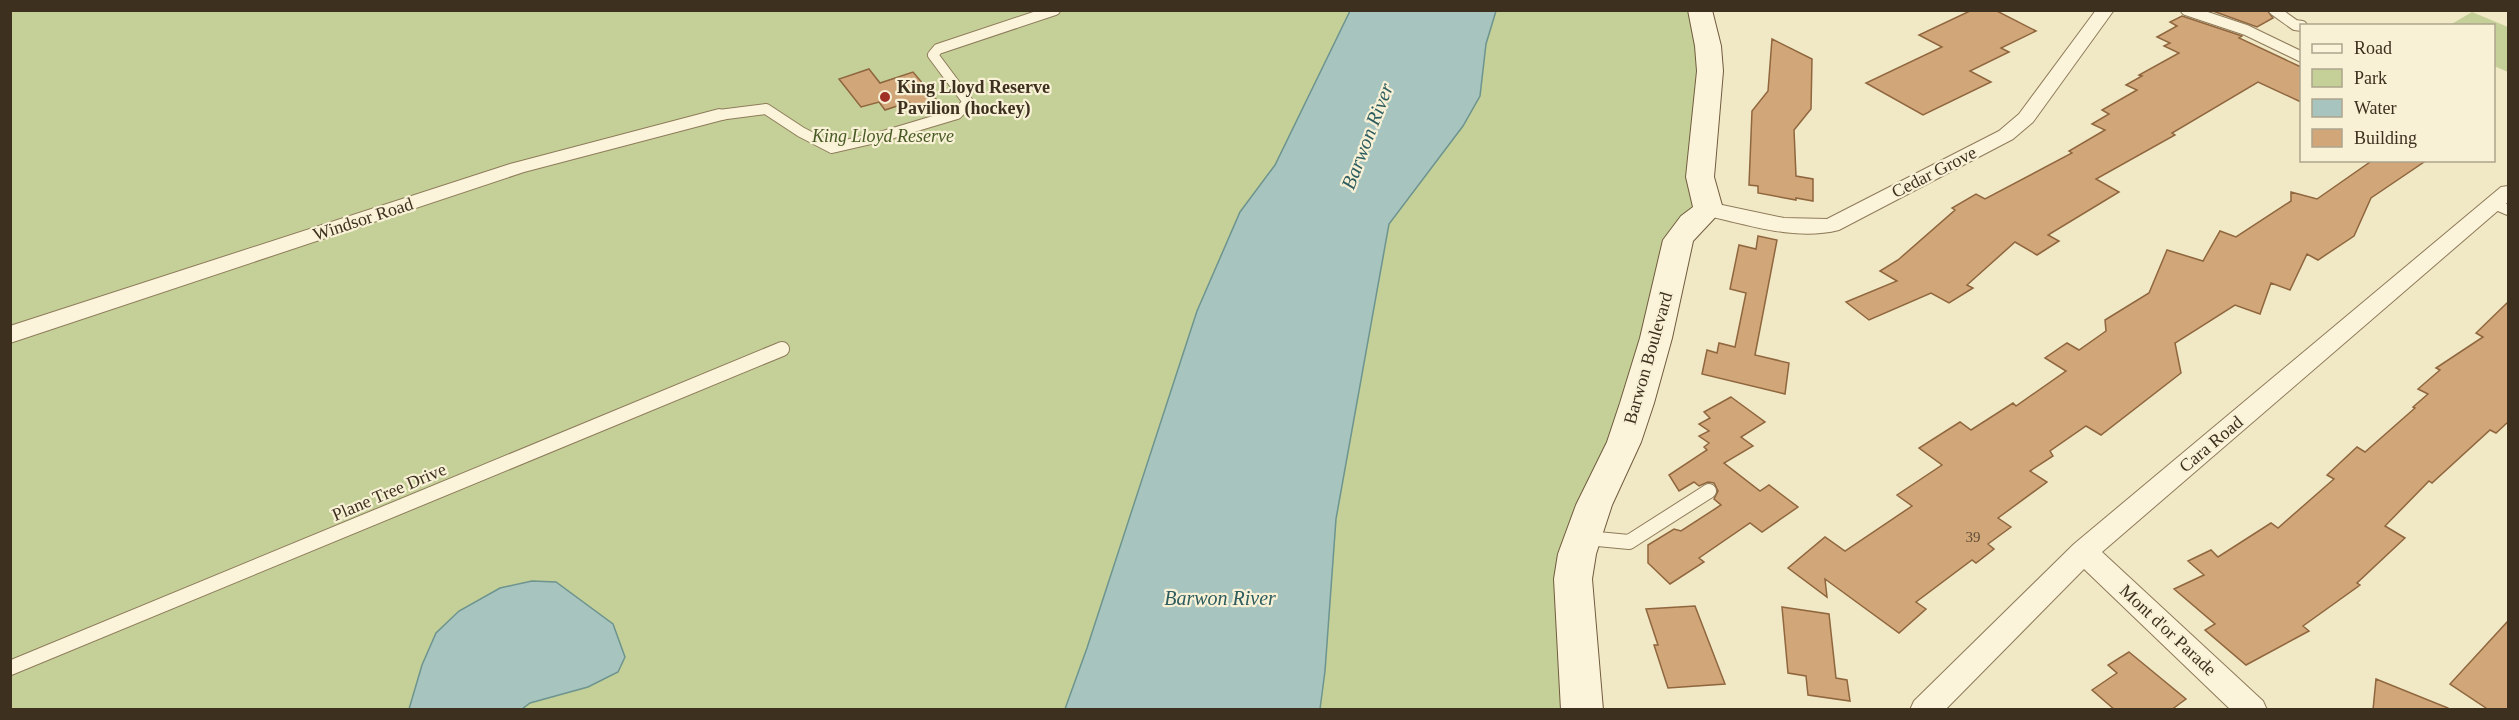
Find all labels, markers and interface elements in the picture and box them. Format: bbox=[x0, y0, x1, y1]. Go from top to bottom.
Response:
legend bbox=[2300, 24, 2495, 162]
text: Road bbox=[2354, 38, 2392, 58]
text: Park bbox=[2354, 68, 2387, 88]
place label: King Lloyd Reserve Pavilion (hockey) bbox=[897, 77, 1050, 119]
water label: Barwon River bbox=[1337, 80, 1397, 192]
marker: King Lloyd Reserve Pavilion (hockey) bbox=[878, 90, 892, 104]
text: Water bbox=[2354, 98, 2397, 118]
park label: King Lloyd Reserve bbox=[811, 126, 954, 146]
text: Building bbox=[2354, 128, 2417, 148]
street label: Cedar Grove bbox=[1888, 142, 1980, 202]
street label: Windsor Road bbox=[311, 193, 415, 245]
street label: Barwon Boulevard bbox=[1620, 290, 1676, 426]
street label: Cara Road bbox=[2175, 412, 2247, 476]
street label: Plane Tree Drive bbox=[329, 459, 449, 525]
house number: 39 bbox=[1966, 529, 1981, 545]
street label: Mont d'or Parade bbox=[2116, 580, 2220, 680]
water label: Barwon River bbox=[1164, 587, 1276, 609]

